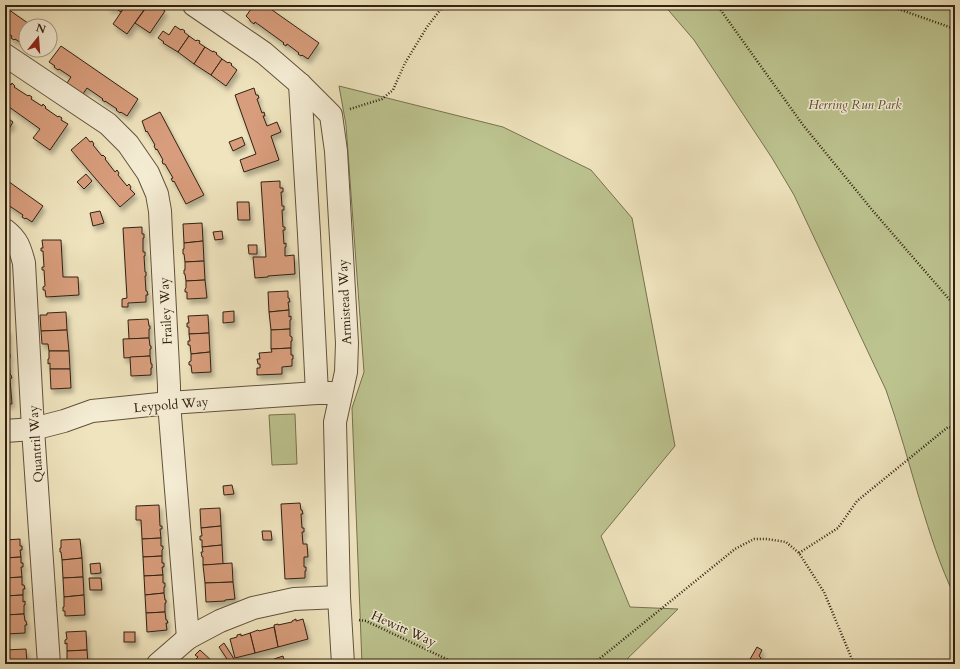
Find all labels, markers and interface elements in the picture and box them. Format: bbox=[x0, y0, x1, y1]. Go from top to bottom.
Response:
north arrow bbox=[18, 18, 58, 58]
text: N bbox=[34, 20, 48, 38]
park label: Herring Run Park bbox=[808, 96, 902, 114]
street label: Armistead Way bbox=[334, 258, 356, 345]
street label: Frailey Way bbox=[155, 276, 177, 345]
street label: Leypold Way bbox=[133, 393, 209, 417]
street label: Quantril Way bbox=[24, 405, 48, 483]
street label: Hewitt Way bbox=[368, 607, 439, 651]

